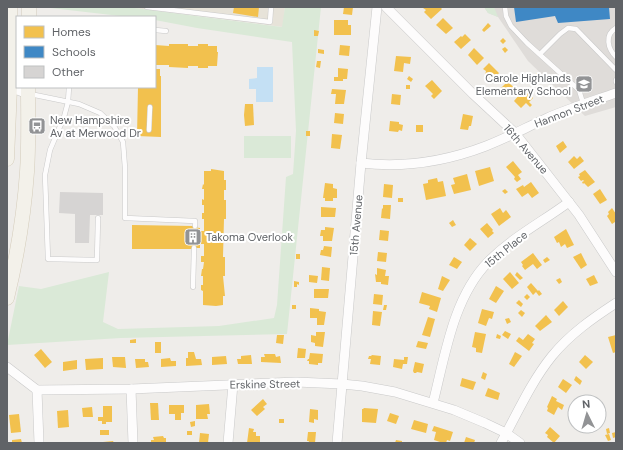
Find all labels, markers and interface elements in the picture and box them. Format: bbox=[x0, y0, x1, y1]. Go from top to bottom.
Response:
legend bbox=[16, 16, 156, 88]
text: Homes bbox=[52, 24, 91, 40]
text: Schools bbox=[52, 44, 96, 60]
text: Other bbox=[52, 64, 85, 80]
place label: Carole Highlands Elementary School bbox=[476, 71, 571, 98]
school or university icon: Carole Highlands Elementary School bbox=[574, 74, 594, 94]
street label: Hannon Street bbox=[532, 91, 606, 131]
place label: New Hampshire Av at Merwood Dr bbox=[50, 113, 141, 140]
bus stop icon: New Hampshire Av at Merwood Dr bbox=[27, 116, 47, 136]
street label: 16th Avenue bbox=[501, 121, 551, 177]
street label: 15th Avenue bbox=[346, 194, 366, 256]
building icon: Takoma Overlook bbox=[183, 227, 203, 247]
street label: 15th Place bbox=[482, 227, 530, 271]
place label: Takoma Overlook bbox=[206, 230, 294, 244]
street label: Erskine Street bbox=[230, 376, 300, 392]
north arrow bbox=[567, 394, 607, 434]
text: N bbox=[582, 397, 591, 411]

